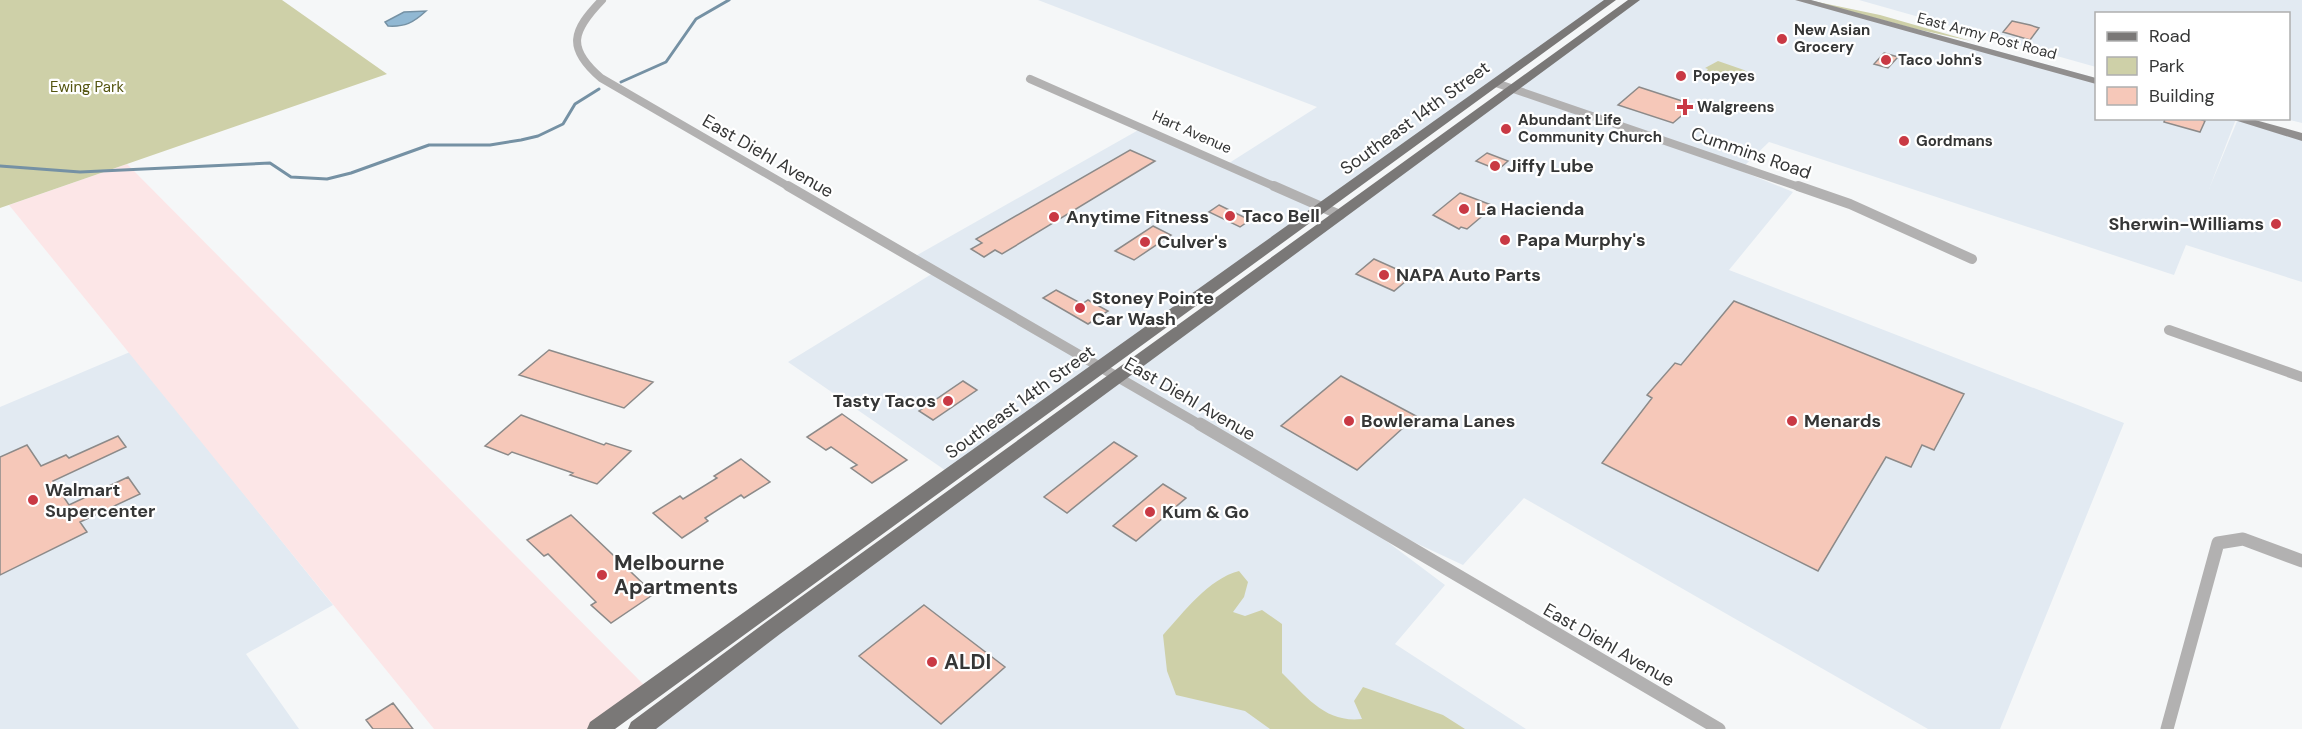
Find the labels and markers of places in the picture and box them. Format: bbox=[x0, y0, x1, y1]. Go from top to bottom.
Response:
place label: New Asian Grocery bbox=[1794, 20, 1870, 57]
marker: New Asian Grocery bbox=[1775, 32, 1789, 46]
place label: Taco John's bbox=[1898, 50, 1982, 70]
marker: Taco John's bbox=[1879, 53, 1893, 67]
place label: Popeyes bbox=[1693, 66, 1755, 86]
marker: Popeyes bbox=[1674, 69, 1688, 83]
place label: Walgreens bbox=[1697, 97, 1774, 117]
marker: Walgreens bbox=[1678, 100, 1692, 114]
place label: Abundant Life Community Church bbox=[1518, 110, 1662, 147]
marker: Abundant Life Community Church bbox=[1499, 122, 1513, 136]
place label: Gordmans bbox=[1916, 131, 1993, 151]
marker: Gordmans bbox=[1897, 134, 1911, 148]
place label: Jiffy Lube bbox=[1507, 154, 1594, 178]
marker: Jiffy Lube bbox=[1488, 159, 1502, 173]
place label: La Hacienda bbox=[1476, 197, 1584, 221]
marker: La Hacienda bbox=[1457, 202, 1471, 216]
place label: Taco Bell bbox=[1242, 204, 1320, 228]
place label: Anytime Fitness bbox=[1066, 205, 1209, 229]
marker: Taco Bell bbox=[1223, 209, 1237, 223]
marker: Anytime Fitness bbox=[1047, 210, 1061, 224]
place label: Sherwin-Williams bbox=[2108, 212, 2264, 236]
marker: Sherwin-Williams bbox=[2269, 217, 2283, 231]
place label: Papa Murphy's bbox=[1517, 228, 1646, 252]
place label: Culver's bbox=[1157, 230, 1227, 254]
marker: Papa Murphy's bbox=[1498, 233, 1512, 247]
marker: Culver's bbox=[1138, 235, 1152, 249]
place label: NAPA Auto Parts bbox=[1396, 263, 1541, 287]
marker: NAPA Auto Parts bbox=[1377, 268, 1391, 282]
place label: Stoney Pointe Car Wash bbox=[1092, 286, 1214, 331]
marker: Stoney Pointe Car Wash bbox=[1073, 301, 1087, 315]
place label: Tasty Tacos bbox=[833, 389, 936, 413]
marker: Tasty Tacos bbox=[941, 394, 955, 408]
place label: Bowlerama Lanes bbox=[1361, 409, 1515, 433]
place label: Menards bbox=[1804, 409, 1881, 433]
marker: Bowlerama Lanes bbox=[1342, 414, 1356, 428]
marker: Menards bbox=[1785, 414, 1799, 428]
place label: Walmart Supercenter bbox=[45, 478, 155, 523]
marker: Walmart Supercenter bbox=[26, 493, 40, 507]
place label: Kum & Go bbox=[1162, 500, 1249, 524]
marker: Kum & Go bbox=[1143, 505, 1157, 519]
place label: Melbourne Apartments bbox=[614, 549, 738, 601]
marker: Melbourne Apartments bbox=[595, 568, 609, 582]
place label: ALDI bbox=[944, 648, 991, 676]
marker: ALDI bbox=[925, 655, 939, 669]

